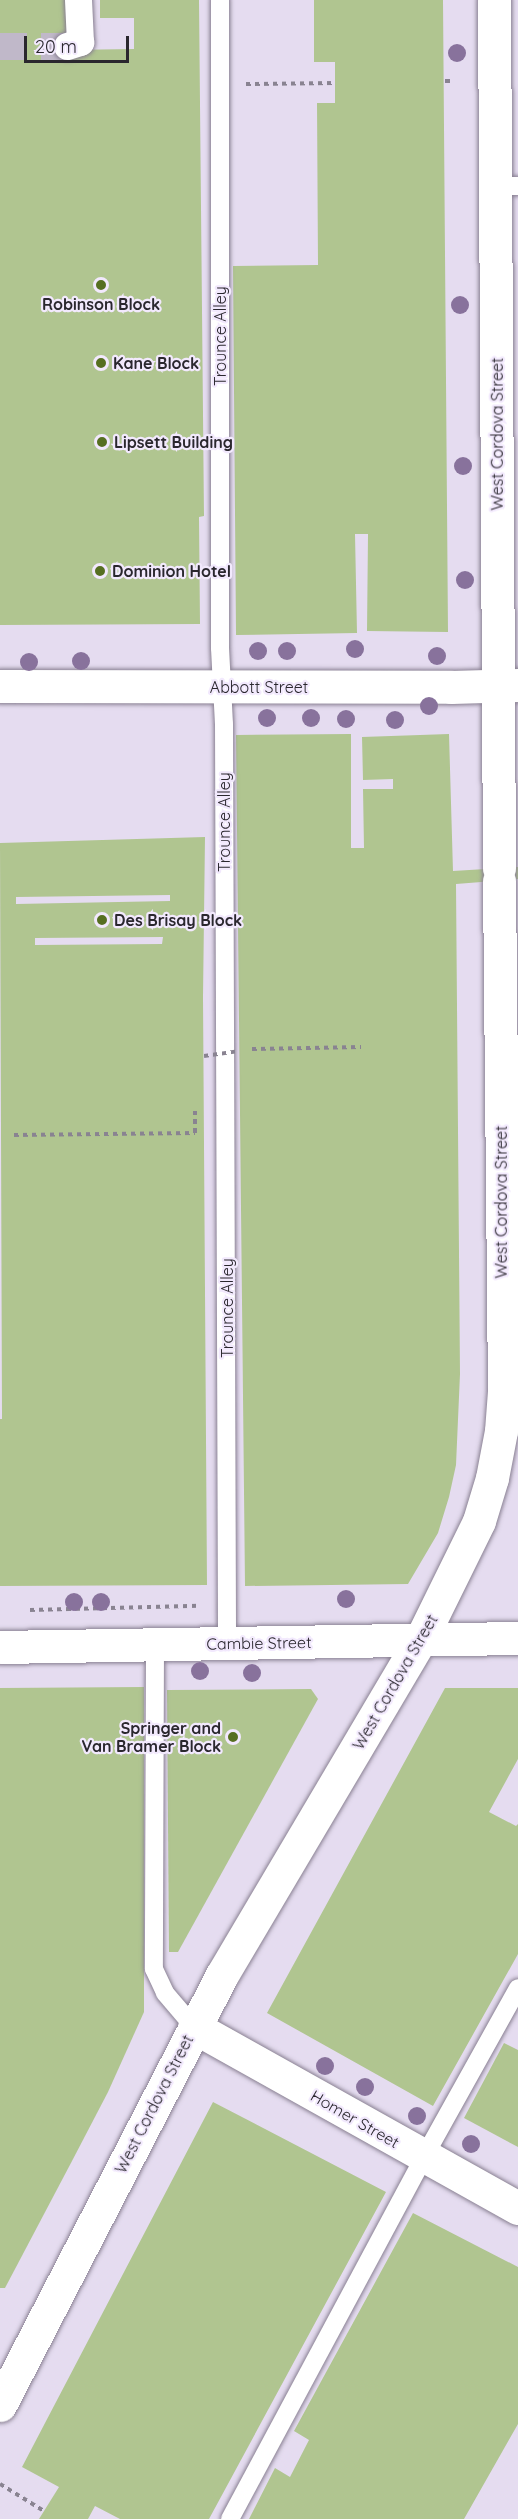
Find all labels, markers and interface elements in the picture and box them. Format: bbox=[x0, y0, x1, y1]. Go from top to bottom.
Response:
scale bar bbox=[27, 24, 132, 62]
text: 20 m bbox=[35, 35, 77, 58]
marker: Robinson Block bbox=[94, 278, 108, 292]
street label: Trounce Alley bbox=[210, 286, 230, 386]
place label: Robinson Block bbox=[42, 294, 160, 314]
place label: Kane Block bbox=[113, 353, 199, 373]
marker: Kane Block bbox=[94, 356, 108, 370]
street label: West Cordova Street bbox=[487, 358, 507, 510]
place label: Lipsett Building bbox=[114, 432, 233, 452]
marker: Lipsett Building bbox=[95, 435, 109, 449]
place label: Dominion Hotel bbox=[112, 561, 231, 581]
marker: Dominion Hotel bbox=[93, 564, 107, 578]
street label: Abbott Street bbox=[210, 677, 308, 697]
street label: Trounce Alley bbox=[214, 772, 234, 872]
place label: Des Brisay Block bbox=[114, 910, 242, 930]
marker: Des Brisay Block bbox=[95, 913, 109, 927]
street label: West Cordova Street bbox=[491, 1126, 511, 1278]
street label: Trounce Alley bbox=[217, 1258, 237, 1358]
street label: West Cordova Street bbox=[348, 1611, 442, 1753]
street label: Cambie Street bbox=[206, 1632, 312, 1654]
place label: Springer and Van Bramer Block bbox=[81, 1718, 221, 1756]
marker: Springer and Van Bramer Block bbox=[226, 1730, 240, 1744]
street label: West Cordova Street bbox=[111, 2031, 197, 2177]
street label: Homer Street bbox=[307, 2086, 403, 2152]

